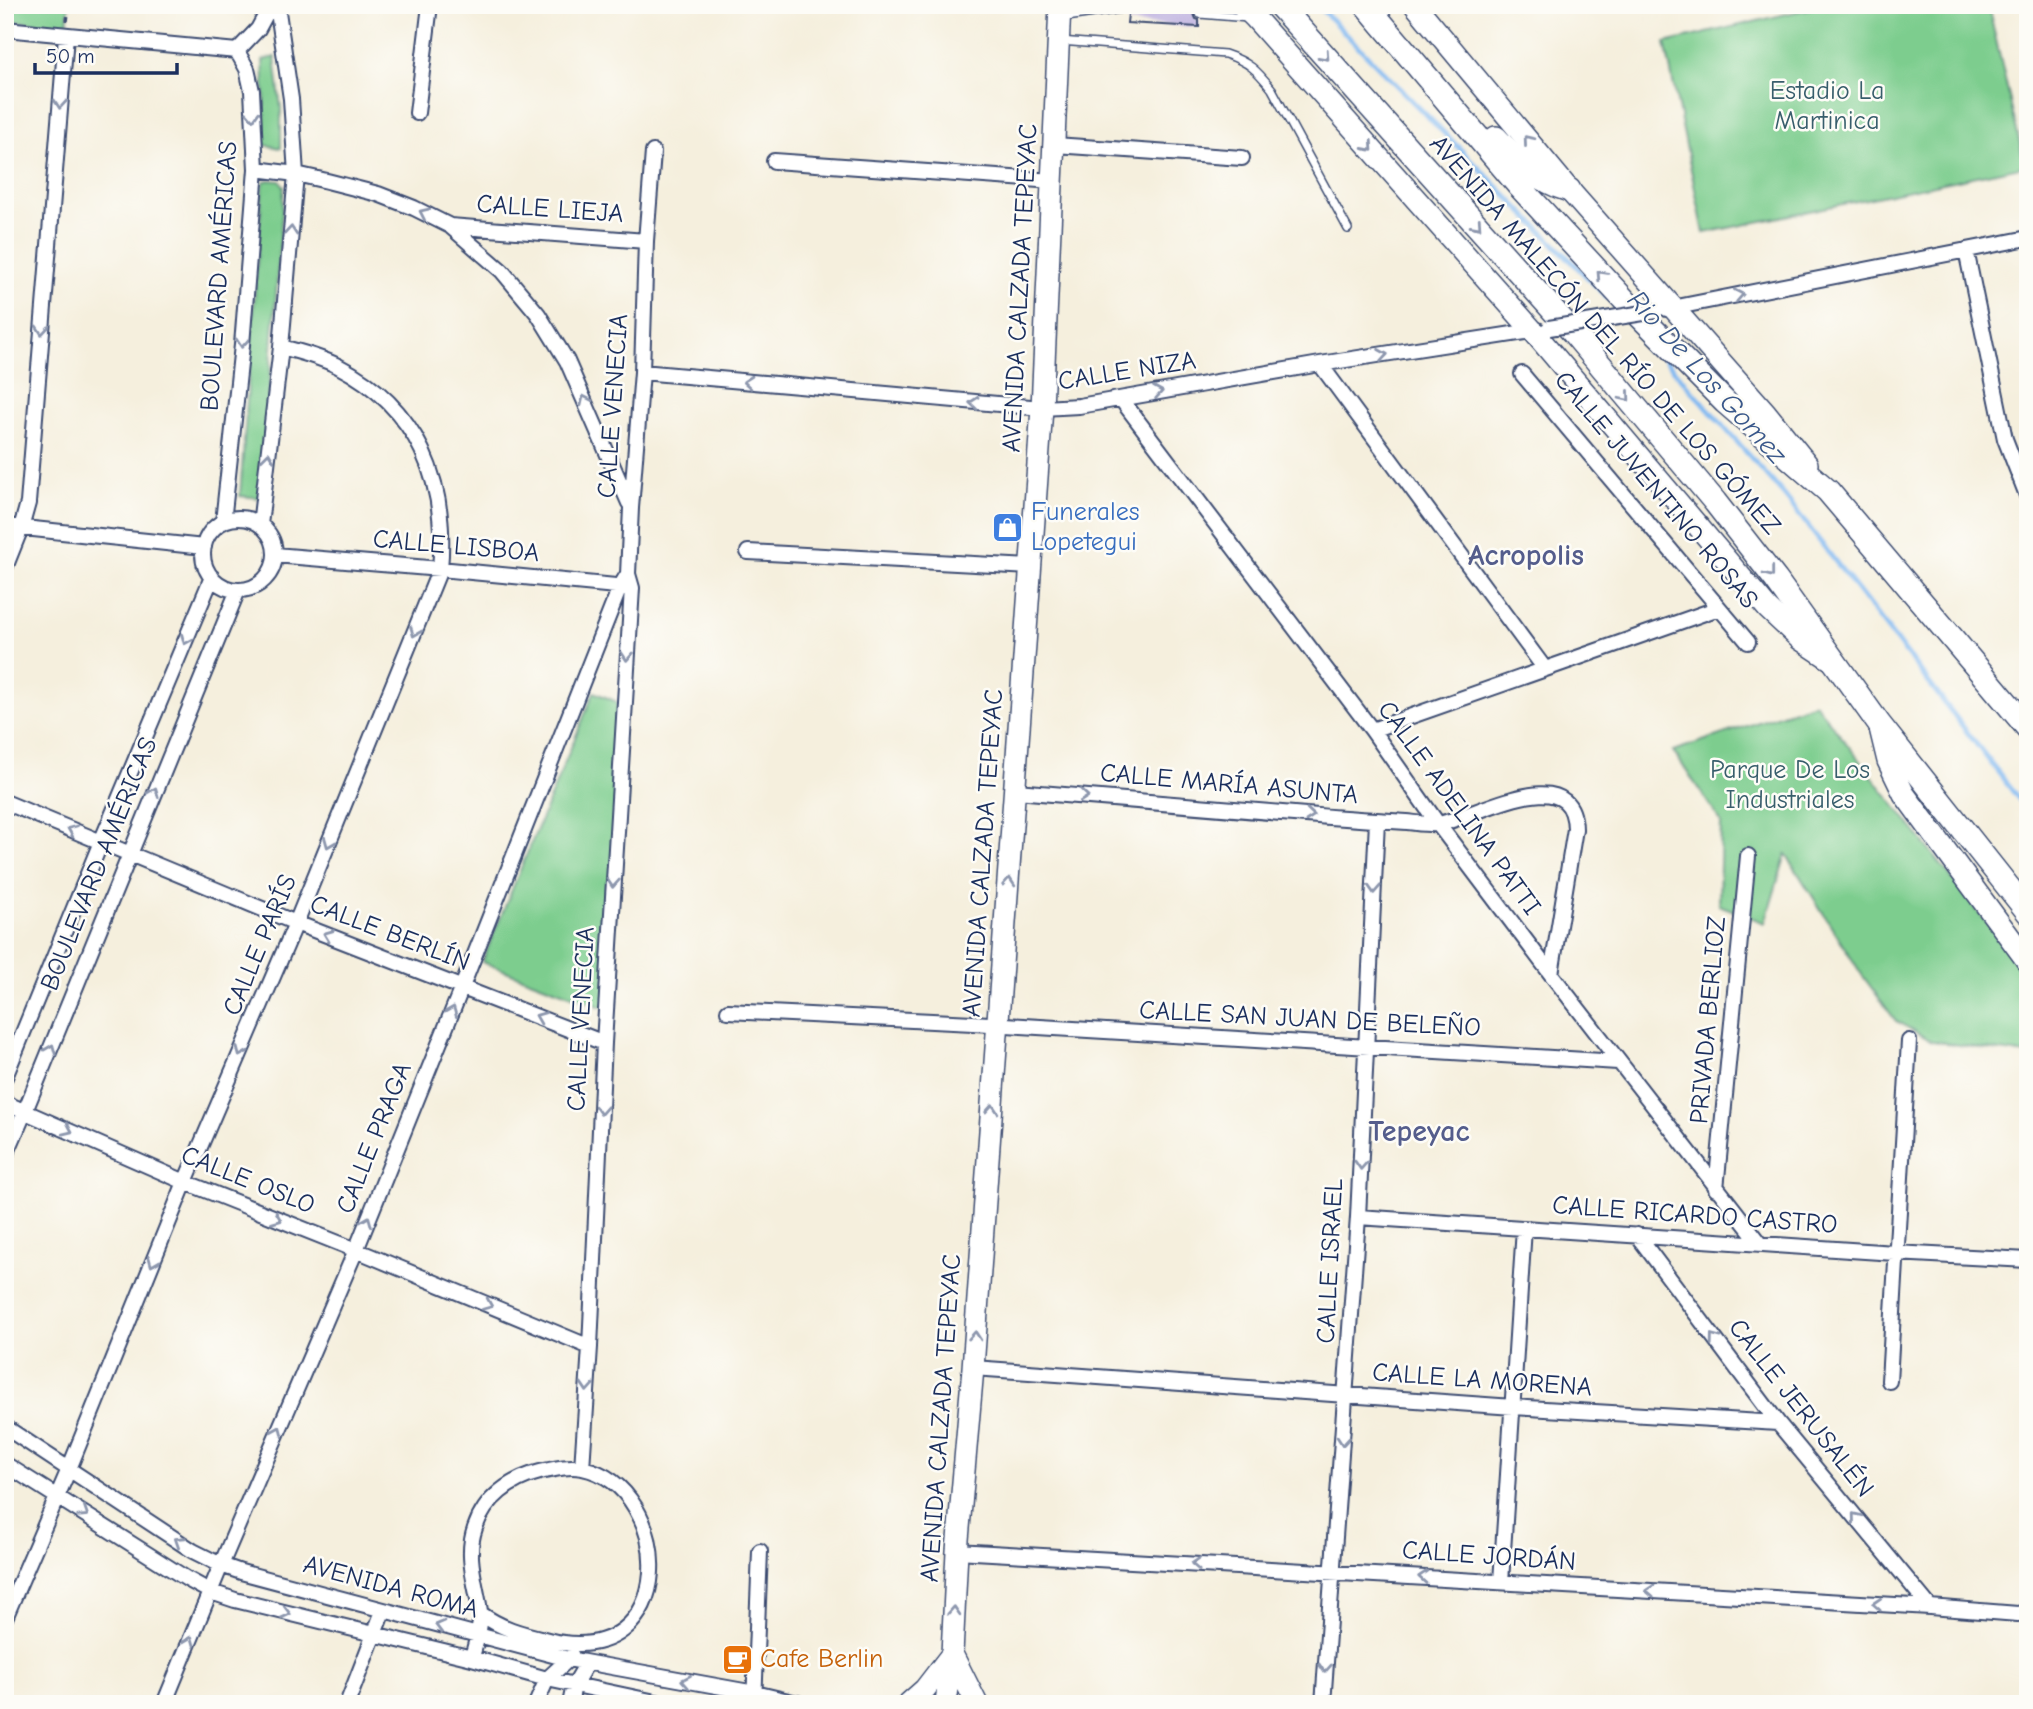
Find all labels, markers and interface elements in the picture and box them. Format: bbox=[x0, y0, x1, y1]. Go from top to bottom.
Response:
scale bar bbox=[35, 32, 177, 76]
text: 50 m bbox=[46, 44, 95, 68]
one-way arrow bbox=[1317, 47, 1330, 60]
park label: Estadio La Martinica bbox=[1770, 76, 1884, 136]
one-way arrow bbox=[53, 98, 68, 109]
one-way arrow bbox=[246, 111, 261, 122]
street label: AVENIDA CALZADA TEPEYAC bbox=[996, 123, 1044, 453]
street label: AVENIDA MALECÓN DEL RÍO DE LOS GÓMEZ bbox=[1423, 129, 1787, 541]
one-way arrow bbox=[1523, 136, 1536, 148]
one-way arrow bbox=[1361, 139, 1374, 152]
street label: BOULEVARD AMÉRICAS bbox=[194, 140, 243, 412]
street label: CALLE LIEJA bbox=[475, 189, 625, 229]
one-way arrow bbox=[419, 207, 431, 221]
one-way arrow bbox=[1469, 217, 1481, 230]
one-way arrow bbox=[283, 225, 298, 236]
one-way arrow bbox=[1597, 270, 1610, 283]
water label: Rio De Los Gomez bbox=[1621, 284, 1794, 471]
one-way arrow bbox=[1733, 288, 1745, 303]
street label: CALLE VENECIA bbox=[592, 313, 634, 499]
one-way arrow bbox=[35, 325, 50, 336]
one-way arrow bbox=[235, 338, 250, 349]
street label: CALLE NIZA bbox=[1056, 345, 1198, 397]
one-way arrow bbox=[1377, 347, 1389, 362]
street label: CALLE JUVENTINO ROSAS bbox=[1548, 365, 1764, 615]
one-way arrow bbox=[742, 375, 753, 390]
one-way arrow bbox=[1152, 386, 1164, 401]
one-way arrow bbox=[1618, 389, 1631, 401]
one-way arrow bbox=[579, 395, 593, 407]
one-way arrow bbox=[969, 395, 980, 410]
one-way arrow bbox=[260, 451, 275, 463]
place label: Funerales Lopetegui bbox=[1031, 497, 1139, 557]
shop icon: Funerales Lopetegui bbox=[991, 510, 1025, 544]
street label: CALLE LISBOA bbox=[372, 524, 540, 568]
district label: Acropolis bbox=[1468, 538, 1584, 573]
one-way arrow bbox=[1762, 565, 1774, 578]
one-way arrow bbox=[409, 625, 423, 637]
one-way arrow bbox=[180, 634, 194, 646]
one-way arrow bbox=[620, 651, 635, 662]
street label: AVENIDA CALZADA TEPEYAC bbox=[957, 688, 1009, 1018]
street label: CALLE ADELINA PATTI bbox=[1371, 695, 1547, 921]
street label: BOULEVARD AMÉRICAS bbox=[34, 733, 164, 995]
park label: Parque De Los Industriales bbox=[1710, 755, 1870, 815]
street label: CALLE MARÍA ASUNTA bbox=[1099, 757, 1359, 810]
one-way arrow bbox=[146, 787, 160, 799]
one-way arrow bbox=[1078, 788, 1089, 803]
one-way arrow bbox=[1305, 807, 1316, 822]
one-way arrow bbox=[67, 824, 80, 838]
one-way arrow bbox=[323, 835, 337, 848]
street label: CALLE PARÍS bbox=[216, 870, 303, 1020]
one-way arrow bbox=[1001, 876, 1016, 887]
one-way arrow bbox=[606, 878, 621, 889]
one-way arrow bbox=[1366, 884, 1381, 895]
street label: CALLE BERLÍN bbox=[306, 888, 475, 977]
street label: PRIVADA BERLIOZ bbox=[1684, 915, 1732, 1125]
street label: CALLE VENECIA bbox=[561, 926, 601, 1112]
one-way arrow bbox=[323, 929, 335, 943]
street label: CALLE SAN JUAN DE BELEÑO bbox=[1138, 994, 1482, 1043]
one-way arrow bbox=[444, 1005, 458, 1017]
one-way arrow bbox=[535, 1012, 547, 1026]
one-way arrow bbox=[42, 1043, 56, 1055]
one-way arrow bbox=[235, 1045, 249, 1058]
street label: CALLE PRAGA bbox=[330, 1058, 418, 1218]
one-way arrow bbox=[984, 1103, 999, 1114]
one-way arrow bbox=[593, 1105, 608, 1116]
district label: Tepeyac bbox=[1369, 1114, 1469, 1149]
one-way arrow bbox=[61, 1122, 73, 1136]
street label: CALLE OSLO bbox=[177, 1140, 319, 1220]
one-way arrow bbox=[1353, 1160, 1368, 1171]
street label: CALLE ISRAEL bbox=[1311, 1178, 1349, 1344]
street label: CALLE RICARDO CASTRO bbox=[1551, 1190, 1839, 1240]
one-way arrow bbox=[271, 1210, 283, 1224]
one-way arrow bbox=[359, 1216, 373, 1229]
street label: AVENIDA CALZADA TEPEYAC bbox=[915, 1253, 967, 1583]
one-way arrow bbox=[147, 1255, 161, 1268]
one-way arrow bbox=[481, 1297, 493, 1311]
street label: CALLE JERUSALÉN bbox=[1722, 1312, 1881, 1503]
one-way arrow bbox=[968, 1330, 983, 1341]
one-way arrow bbox=[1710, 1334, 1723, 1346]
street label: CALLE LA MORENA bbox=[1371, 1357, 1593, 1403]
one-way arrow bbox=[580, 1381, 595, 1392]
one-way arrow bbox=[270, 1426, 284, 1438]
one-way arrow bbox=[1336, 1436, 1351, 1447]
one-way arrow bbox=[76, 1505, 89, 1518]
one-way arrow bbox=[1851, 1512, 1864, 1524]
street label: CALLE JORDÁN bbox=[1401, 1534, 1577, 1577]
one-way arrow bbox=[173, 1536, 186, 1549]
street label: AVENIDA ROMA bbox=[300, 1549, 482, 1625]
one-way arrow bbox=[1190, 1556, 1201, 1571]
one-way arrow bbox=[1417, 1570, 1428, 1585]
one-way arrow bbox=[1644, 1583, 1655, 1598]
one-way arrow bbox=[1871, 1597, 1882, 1612]
one-way arrow bbox=[280, 1605, 292, 1619]
one-way arrow bbox=[947, 1606, 962, 1617]
one-way arrow bbox=[434, 1620, 446, 1634]
one-way arrow bbox=[182, 1635, 196, 1647]
cafe icon: Cafe Berlin bbox=[720, 1642, 754, 1676]
place label: Cafe Berlin bbox=[760, 1644, 883, 1674]
one-way arrow bbox=[1318, 1663, 1333, 1674]
one-way arrow bbox=[680, 1674, 692, 1689]

